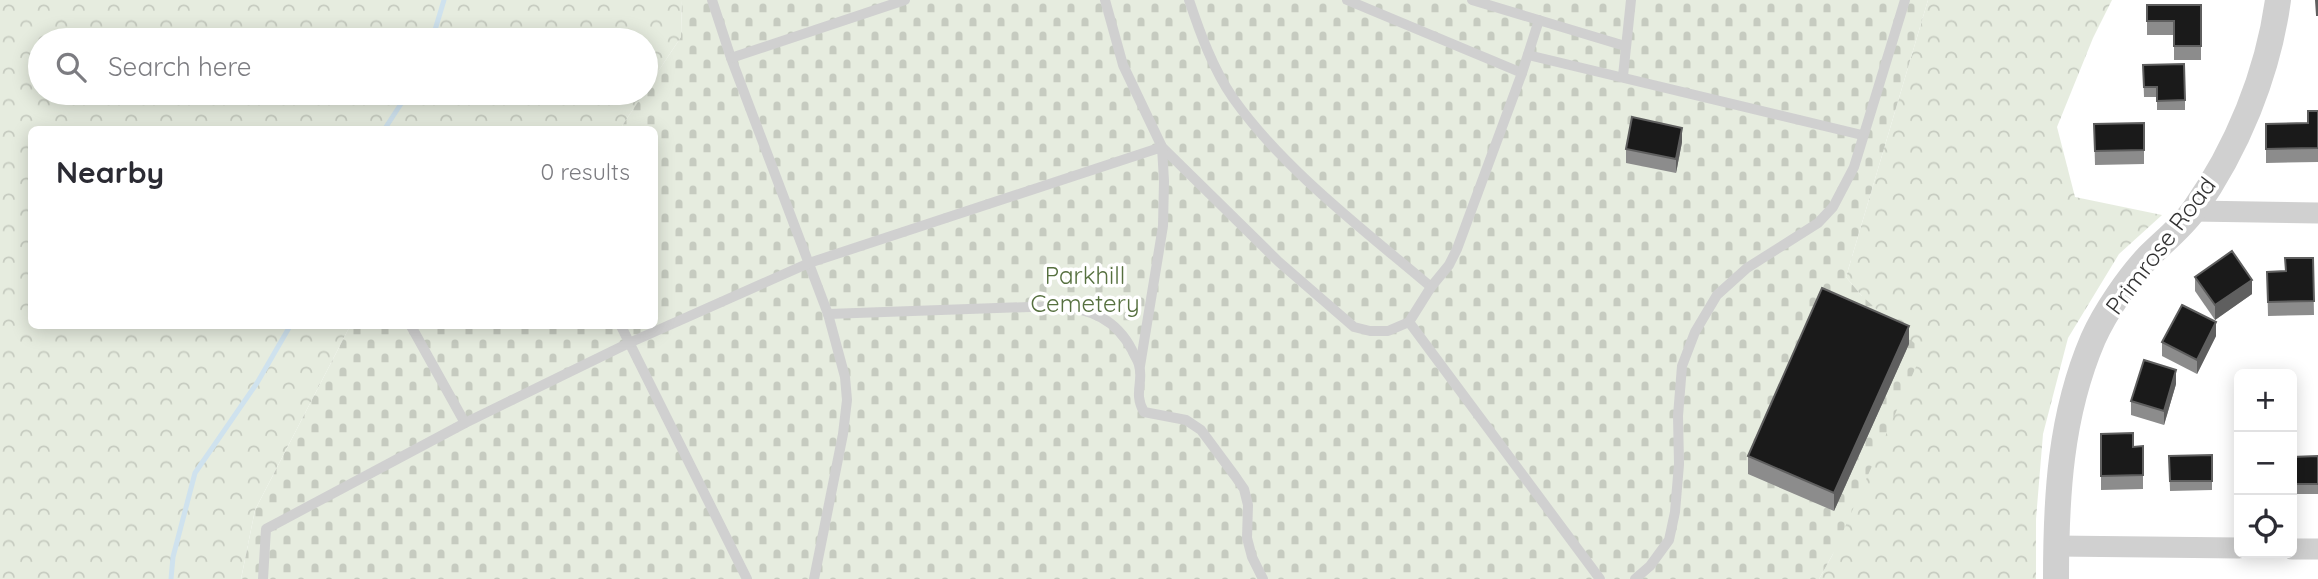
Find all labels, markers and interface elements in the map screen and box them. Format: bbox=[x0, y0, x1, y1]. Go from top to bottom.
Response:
search box bbox=[28, 28, 658, 105]
icon: search bbox=[52, 48, 90, 86]
text: Search here bbox=[108, 50, 252, 83]
text: Nearby bbox=[56, 153, 164, 191]
text: 0 results bbox=[541, 157, 630, 186]
street label: Primrose Road bbox=[2099, 171, 2222, 320]
park label: Parkhill Cemetery bbox=[1030, 260, 1140, 318]
map controls bbox=[2234, 369, 2297, 558]
button: + bbox=[2234, 369, 2297, 432]
button: − bbox=[2234, 432, 2297, 495]
button: locate bbox=[2234, 495, 2297, 558]

